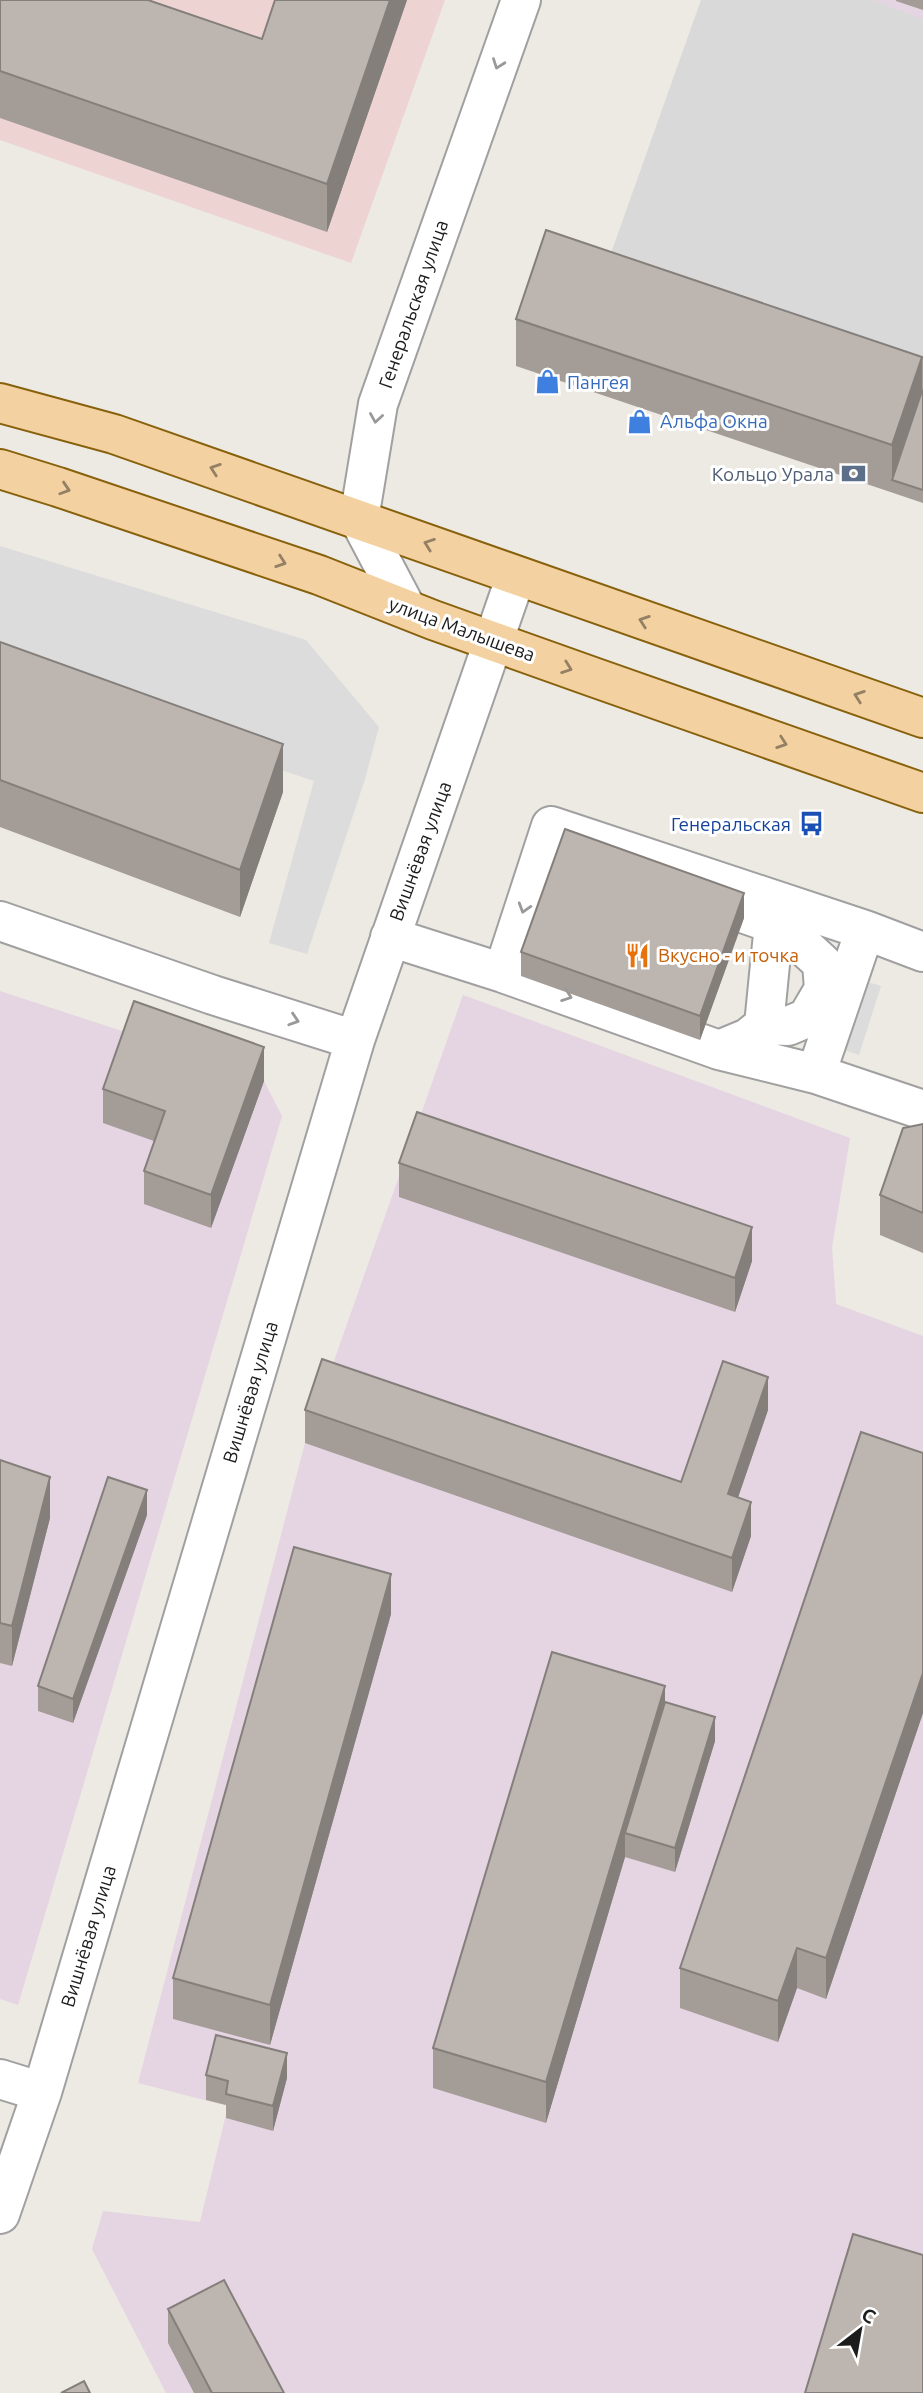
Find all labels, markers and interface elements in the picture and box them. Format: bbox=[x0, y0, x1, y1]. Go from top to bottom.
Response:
one-way arrow bbox=[492, 58, 506, 70]
street label: Генеральская улица bbox=[374, 217, 452, 391]
shop icon: Пангея bbox=[533, 368, 561, 396]
place label: Пангея bbox=[567, 371, 629, 393]
shop icon: Альфа Окна bbox=[626, 407, 654, 435]
place label: Альфа Окна bbox=[660, 410, 768, 432]
one-way arrow bbox=[369, 412, 384, 424]
bank icon: Кольцо Урала bbox=[840, 460, 868, 488]
one-way arrow bbox=[209, 463, 221, 477]
place label: Кольцо Урала bbox=[712, 463, 834, 485]
one-way arrow bbox=[59, 481, 71, 495]
one-way arrow bbox=[424, 539, 436, 553]
one-way arrow bbox=[274, 554, 286, 568]
street label: улица Малышева bbox=[386, 592, 538, 666]
one-way arrow bbox=[638, 615, 650, 629]
one-way arrow bbox=[560, 660, 572, 674]
one-way arrow bbox=[853, 690, 865, 704]
one-way arrow bbox=[775, 735, 787, 749]
street label: Вишнёвая улица bbox=[385, 778, 455, 924]
bus stop icon: Генеральская bbox=[797, 810, 825, 838]
place label: Генеральская bbox=[671, 813, 791, 835]
one-way arrow bbox=[518, 902, 532, 914]
restaurant icon: Вкусно - и точка bbox=[624, 941, 652, 969]
place label: Вкусно - и точка bbox=[658, 944, 799, 966]
one-way arrow bbox=[561, 988, 573, 1002]
one-way arrow bbox=[287, 1012, 299, 1027]
street label: Вишнёвая улица bbox=[218, 1318, 282, 1466]
street label: Вишнёвая улица bbox=[56, 1862, 120, 2010]
north arrow bbox=[825, 2295, 895, 2365]
text: С bbox=[858, 2303, 880, 2328]

